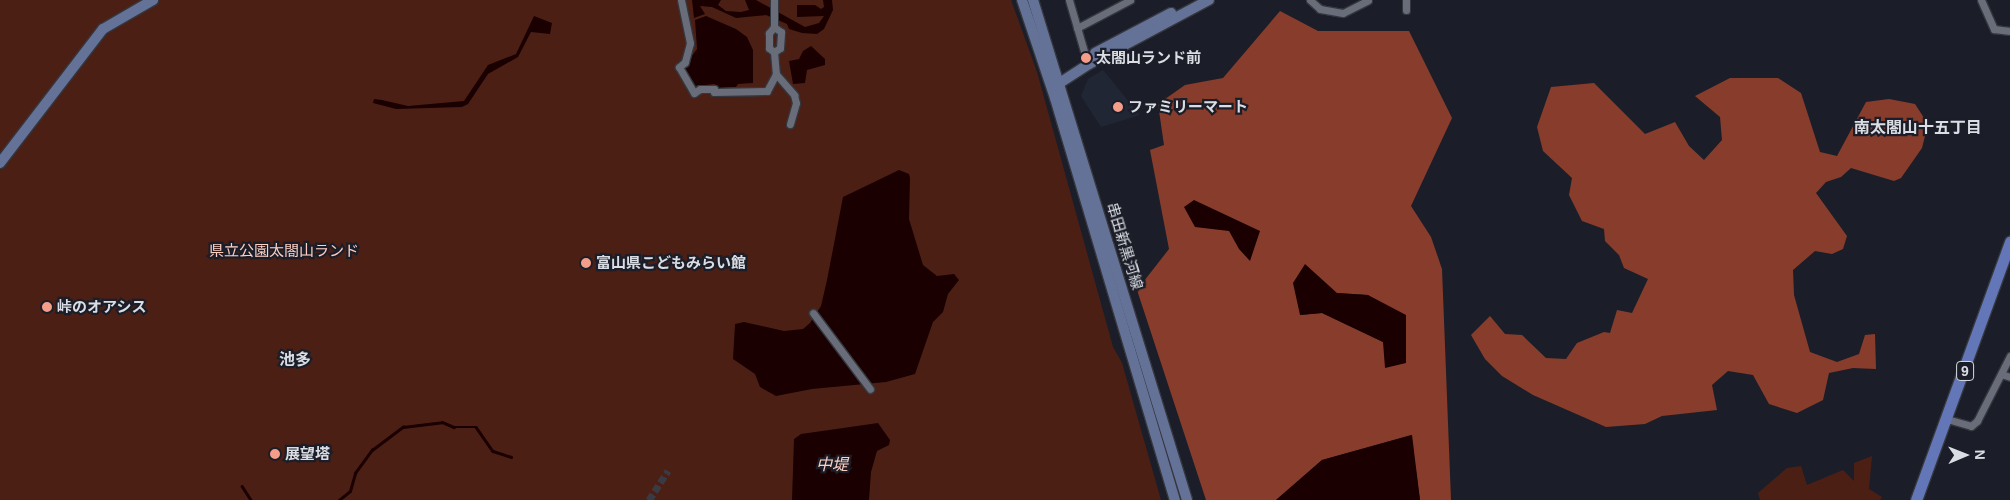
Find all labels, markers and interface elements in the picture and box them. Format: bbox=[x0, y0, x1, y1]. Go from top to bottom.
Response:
place label: 太閤山ランド前 bbox=[1096, 49, 1201, 67]
marker: 太閤山ランド前 bbox=[1080, 52, 1092, 64]
place label: ファミリーマート bbox=[1128, 98, 1248, 116]
marker: ファミリーマート bbox=[1112, 101, 1124, 113]
district label: 南太閤山十五丁目 bbox=[1854, 118, 1982, 138]
street label: 串田新黒河線 bbox=[1103, 200, 1147, 292]
park label: 県立公園太閤山ランド bbox=[209, 242, 359, 260]
place label: 富山県こどもみらい館 bbox=[596, 254, 746, 272]
marker: 富山県こどもみらい館 bbox=[580, 257, 592, 269]
place label: 峠のオアシス bbox=[57, 298, 147, 316]
marker: 峠のオアシス bbox=[41, 301, 53, 313]
district label: 池多 bbox=[279, 350, 311, 370]
road number: 9 bbox=[1955, 360, 1975, 382]
north arrow bbox=[1940, 430, 1990, 480]
place label: 展望塔 bbox=[285, 445, 330, 463]
marker: 展望塔 bbox=[269, 448, 281, 460]
text: N bbox=[1972, 450, 1988, 460]
water label: 中堤 bbox=[816, 455, 848, 475]

